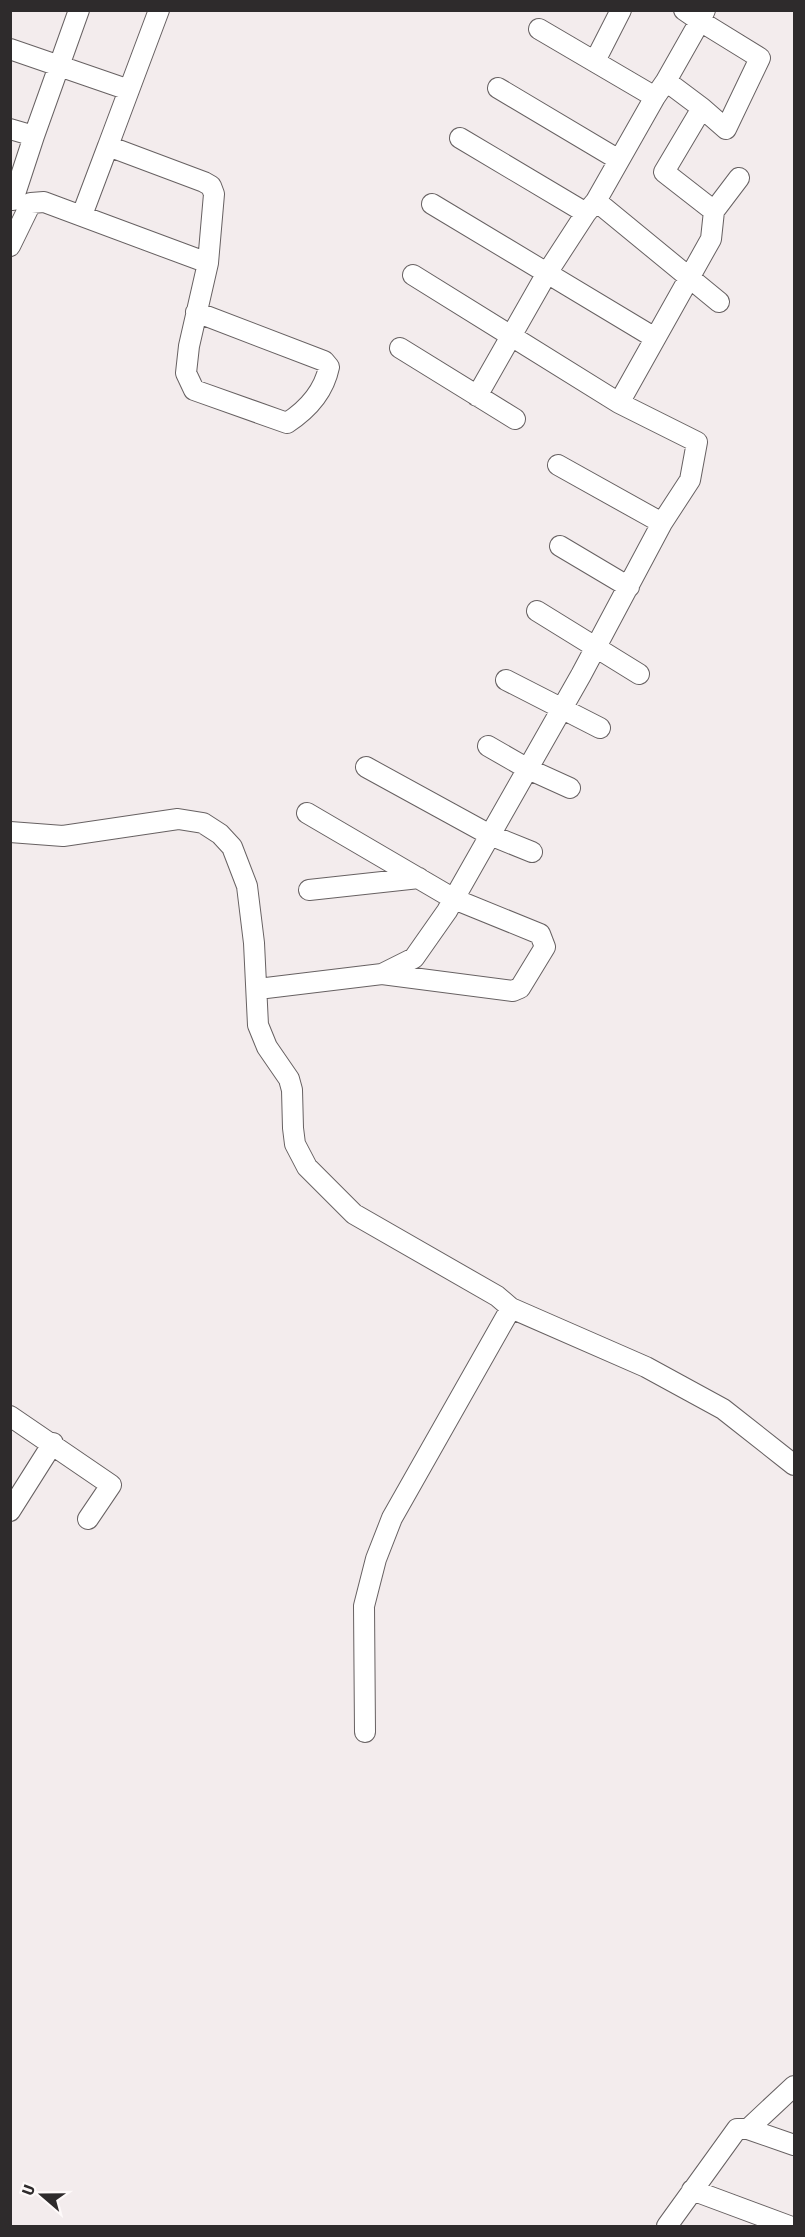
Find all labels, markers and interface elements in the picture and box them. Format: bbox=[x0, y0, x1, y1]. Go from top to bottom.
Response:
north arrow bbox=[12, 2165, 72, 2225]
text: U bbox=[18, 2182, 39, 2198]

